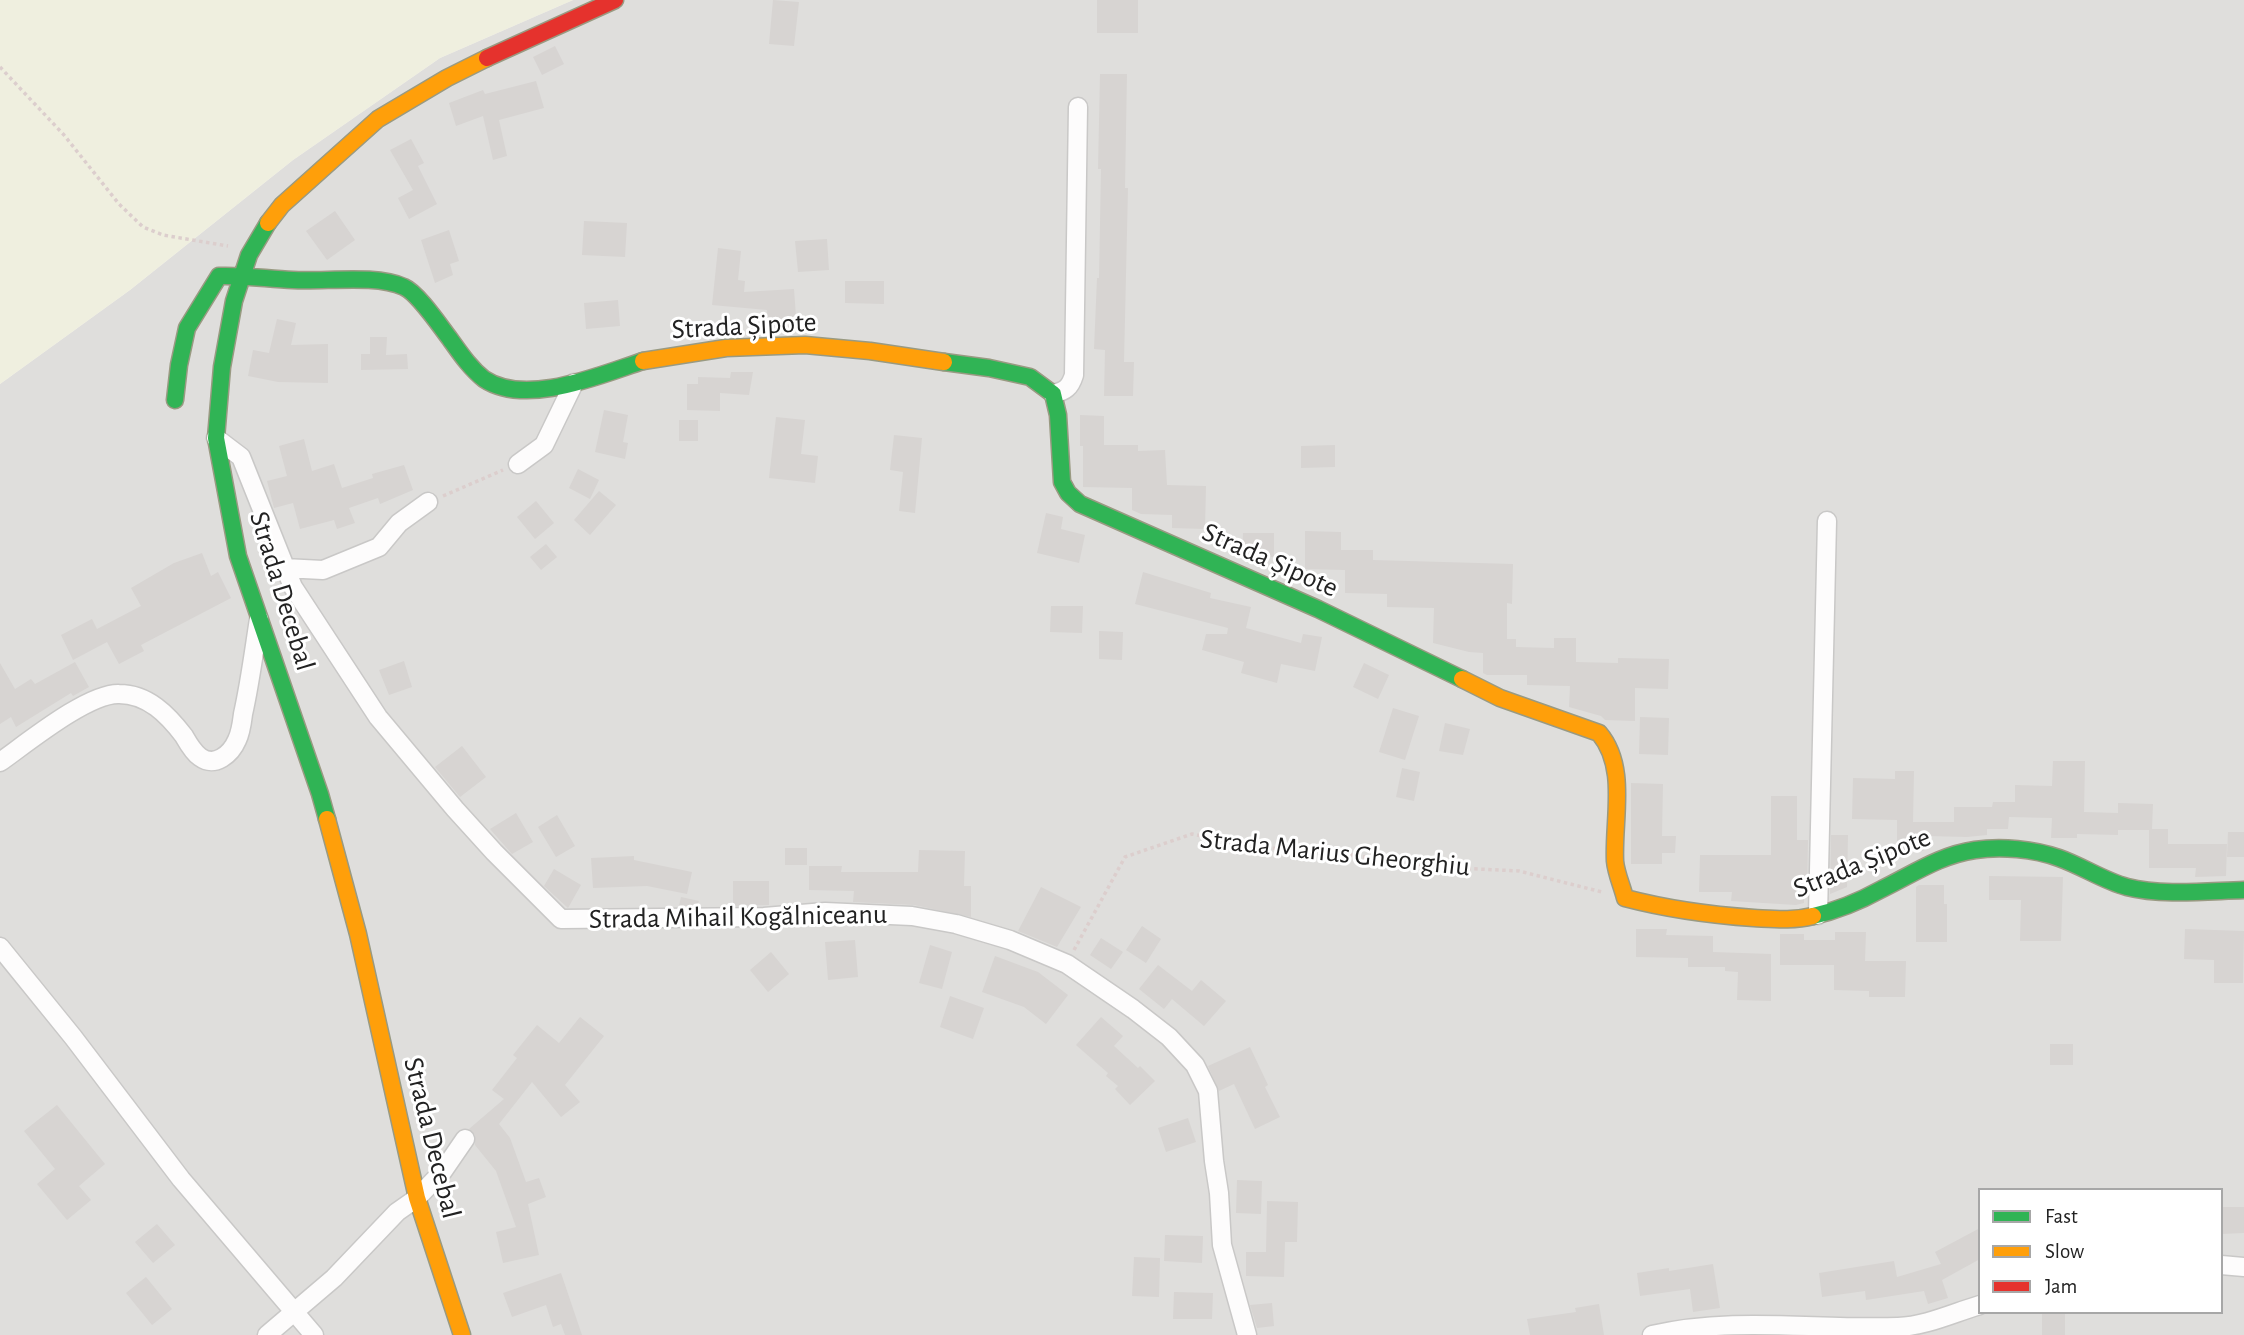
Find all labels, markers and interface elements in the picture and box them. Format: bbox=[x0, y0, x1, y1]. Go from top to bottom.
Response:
street label: Strada Șipote bbox=[671, 305, 817, 347]
street label: Strada Decebal bbox=[242, 507, 322, 675]
street label: Strada Șipote bbox=[1197, 515, 1343, 605]
street label: Strada Șipote bbox=[1788, 820, 1936, 906]
street label: Strada Marius Gheorghiu bbox=[1198, 822, 1472, 884]
street label: Strada Mihail Kogălniceanu bbox=[589, 898, 887, 936]
street label: Strada Decebal bbox=[396, 1054, 468, 1222]
legend bbox=[1978, 1188, 2223, 1314]
text: Fast bbox=[2045, 1206, 2078, 1227]
text: Slow bbox=[2045, 1241, 2084, 1262]
text: Jam bbox=[2045, 1276, 2077, 1297]

